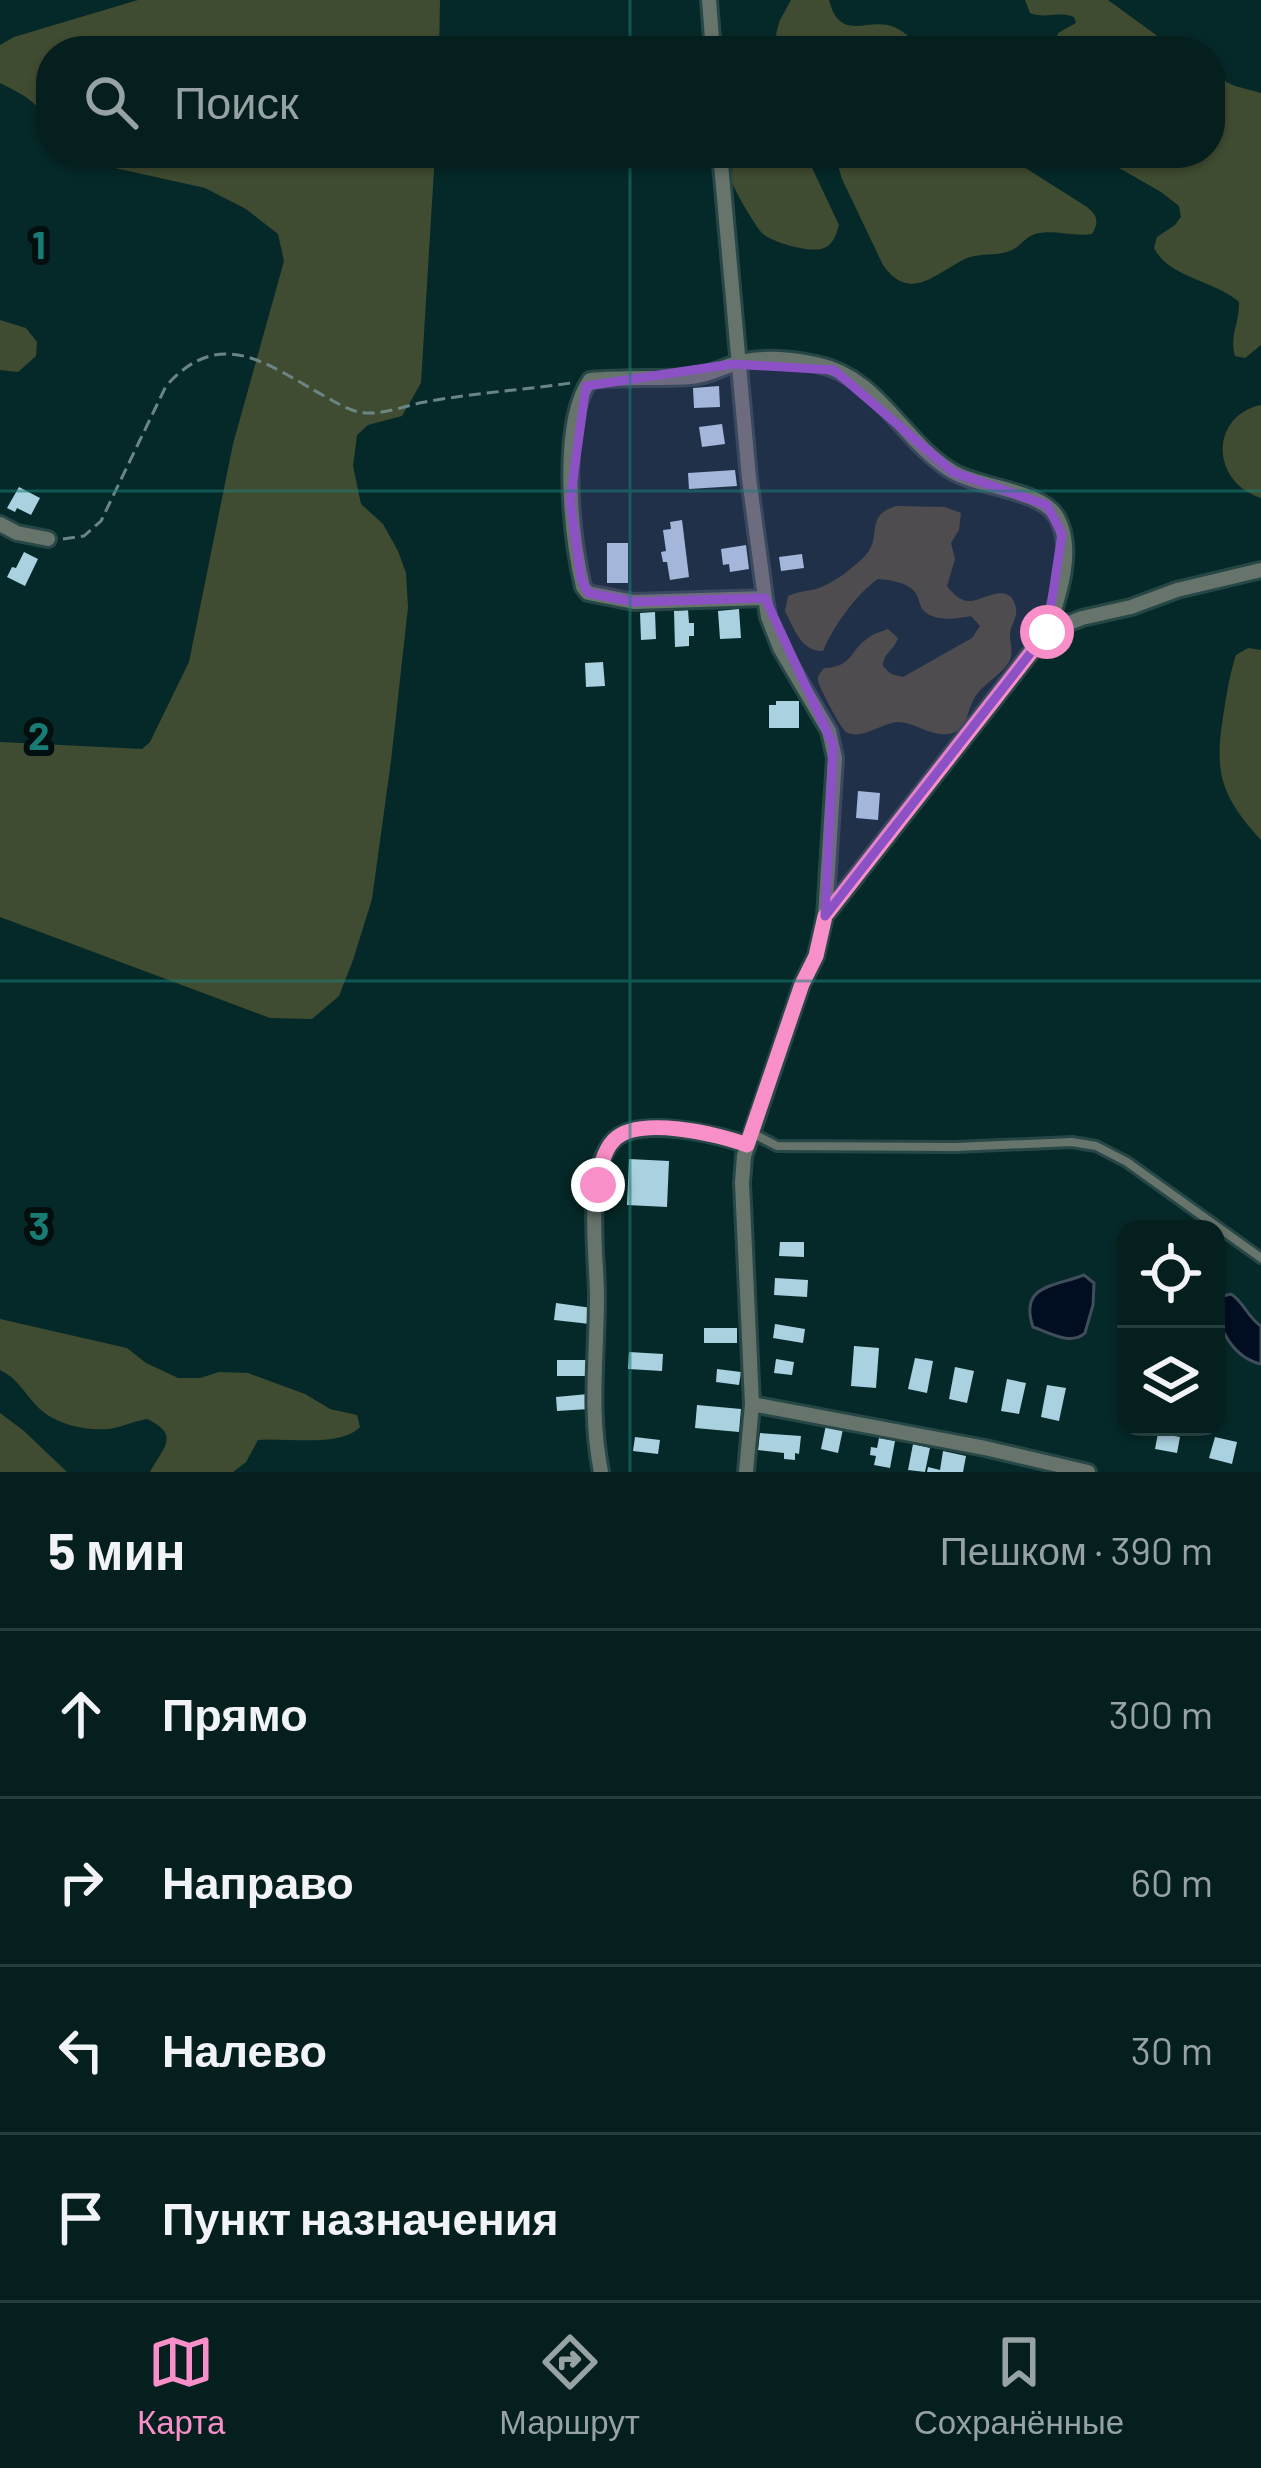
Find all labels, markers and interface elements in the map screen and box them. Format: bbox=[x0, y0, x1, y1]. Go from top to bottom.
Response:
search box bbox=[36, 36, 1225, 168]
icon: search bbox=[78, 69, 144, 135]
text: Поиск bbox=[174, 74, 299, 128]
text: 1 bbox=[32, 220, 46, 267]
route start bbox=[1020, 605, 1074, 659]
text: 2 bbox=[28, 711, 50, 758]
route end bbox=[571, 1158, 625, 1212]
text: 3 bbox=[28, 1201, 50, 1248]
map controls bbox=[1117, 1220, 1225, 1436]
button: locate bbox=[1117, 1220, 1225, 1328]
button: layers bbox=[1117, 1328, 1225, 1436]
text: 5 мин bbox=[48, 1519, 186, 1580]
text: Пешком · 390 m bbox=[940, 1526, 1213, 1573]
icon: ahead bbox=[48, 1681, 114, 1747]
text: Прямо bbox=[162, 1686, 308, 1740]
text: 300 m bbox=[1109, 1690, 1213, 1737]
icon: right bbox=[48, 1849, 114, 1915]
text: Направо bbox=[162, 1854, 354, 1908]
text: 60 m bbox=[1131, 1858, 1213, 1905]
icon: left bbox=[48, 2017, 114, 2083]
text: Налево bbox=[162, 2022, 327, 2076]
text: 30 m bbox=[1131, 2026, 1213, 2073]
icon: arrive bbox=[48, 2185, 114, 2251]
text: Пункт назначения bbox=[162, 2190, 559, 2244]
tab: Карта bbox=[137, 2329, 225, 2442]
tab: Маршрут bbox=[499, 2329, 640, 2442]
tab: Сохранённые bbox=[914, 2329, 1124, 2442]

